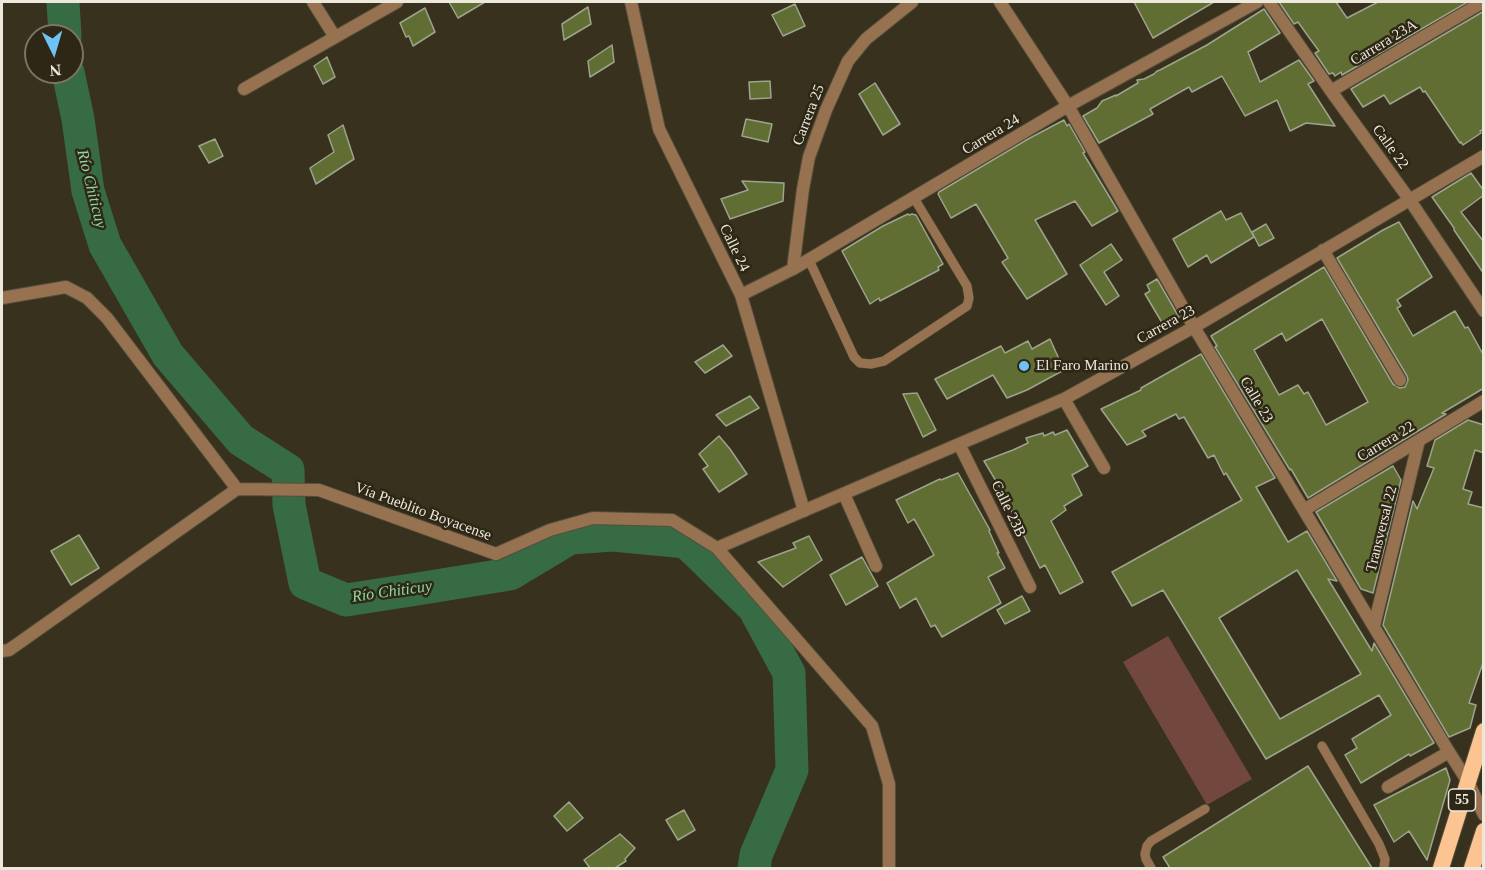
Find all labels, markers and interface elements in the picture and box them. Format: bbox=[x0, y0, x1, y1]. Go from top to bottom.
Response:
street label: Carrera 23A bbox=[1347, 16, 1421, 70]
north arrow bbox=[24, 24, 84, 84]
text: N bbox=[49, 61, 62, 79]
street label: Carrera 25 bbox=[789, 82, 829, 148]
street label: Carrera 24 bbox=[959, 111, 1023, 159]
street label: Calle 22 bbox=[1368, 121, 1412, 173]
water label: Río Chiticuy bbox=[72, 148, 110, 230]
street label: Calle 24 bbox=[715, 221, 753, 275]
street label: Carrera 23 bbox=[1134, 302, 1198, 348]
place label: El Faro Marino bbox=[1036, 357, 1128, 375]
marker: El Faro Marino bbox=[1017, 359, 1031, 373]
street label: Calle 23 bbox=[1235, 374, 1277, 426]
street label: Carrera 22 bbox=[1354, 418, 1418, 466]
street label: Calle 23B bbox=[987, 478, 1029, 540]
street label: Vía Pueblito Boyacense bbox=[352, 479, 494, 545]
street label: Transversal 22 bbox=[1363, 484, 1401, 574]
water label: Río Chiticuy bbox=[351, 577, 433, 607]
road number: 55 bbox=[1448, 789, 1476, 811]

